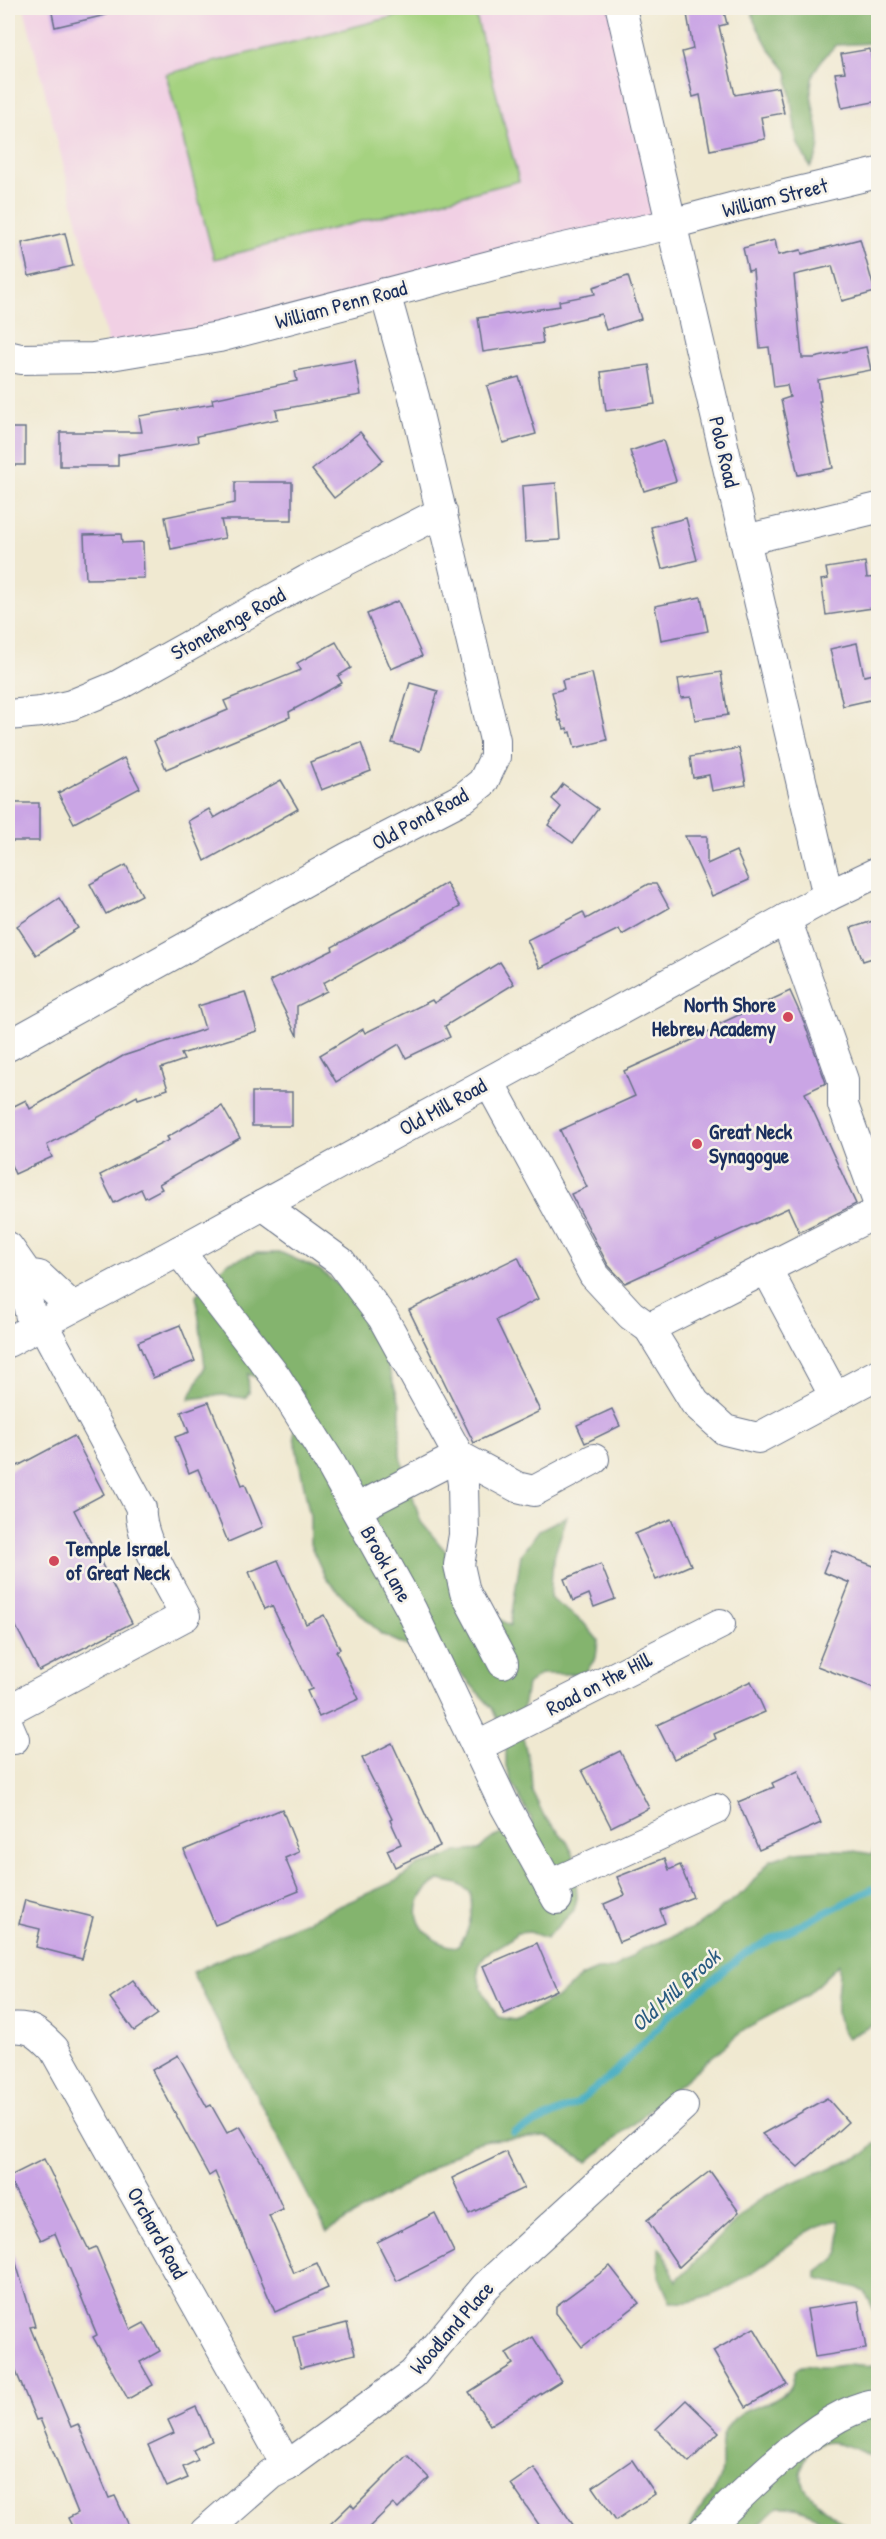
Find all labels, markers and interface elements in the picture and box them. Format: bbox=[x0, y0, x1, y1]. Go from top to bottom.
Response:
street label: William Street bbox=[719, 170, 831, 225]
street label: William Penn Road bbox=[272, 273, 410, 336]
street label: Polo Road bbox=[702, 414, 747, 490]
street label: Stonehenge Road bbox=[165, 580, 290, 667]
street label: Old Pond Road bbox=[366, 780, 473, 857]
place label: North Shore Hebrew Academy bbox=[652, 990, 777, 1044]
marker: North Shore Hebrew Academy bbox=[781, 1010, 795, 1024]
street label: Old Mill Road bbox=[394, 1071, 492, 1142]
place label: Great Neck Synagogue bbox=[709, 1117, 792, 1171]
marker: Great Neck Synagogue bbox=[690, 1137, 704, 1151]
street label: Brook Lane bbox=[354, 1520, 419, 1607]
place label: Temple Israel of Great Neck bbox=[65, 1534, 170, 1587]
marker: Temple Israel of Great Neck bbox=[47, 1554, 61, 1568]
street label: Road on the Hill bbox=[541, 1644, 657, 1723]
water label: Old Mill Brook bbox=[624, 1941, 728, 2038]
street label: Orchard Road bbox=[120, 2182, 194, 2284]
street label: Woodland Place bbox=[403, 2275, 500, 2381]

